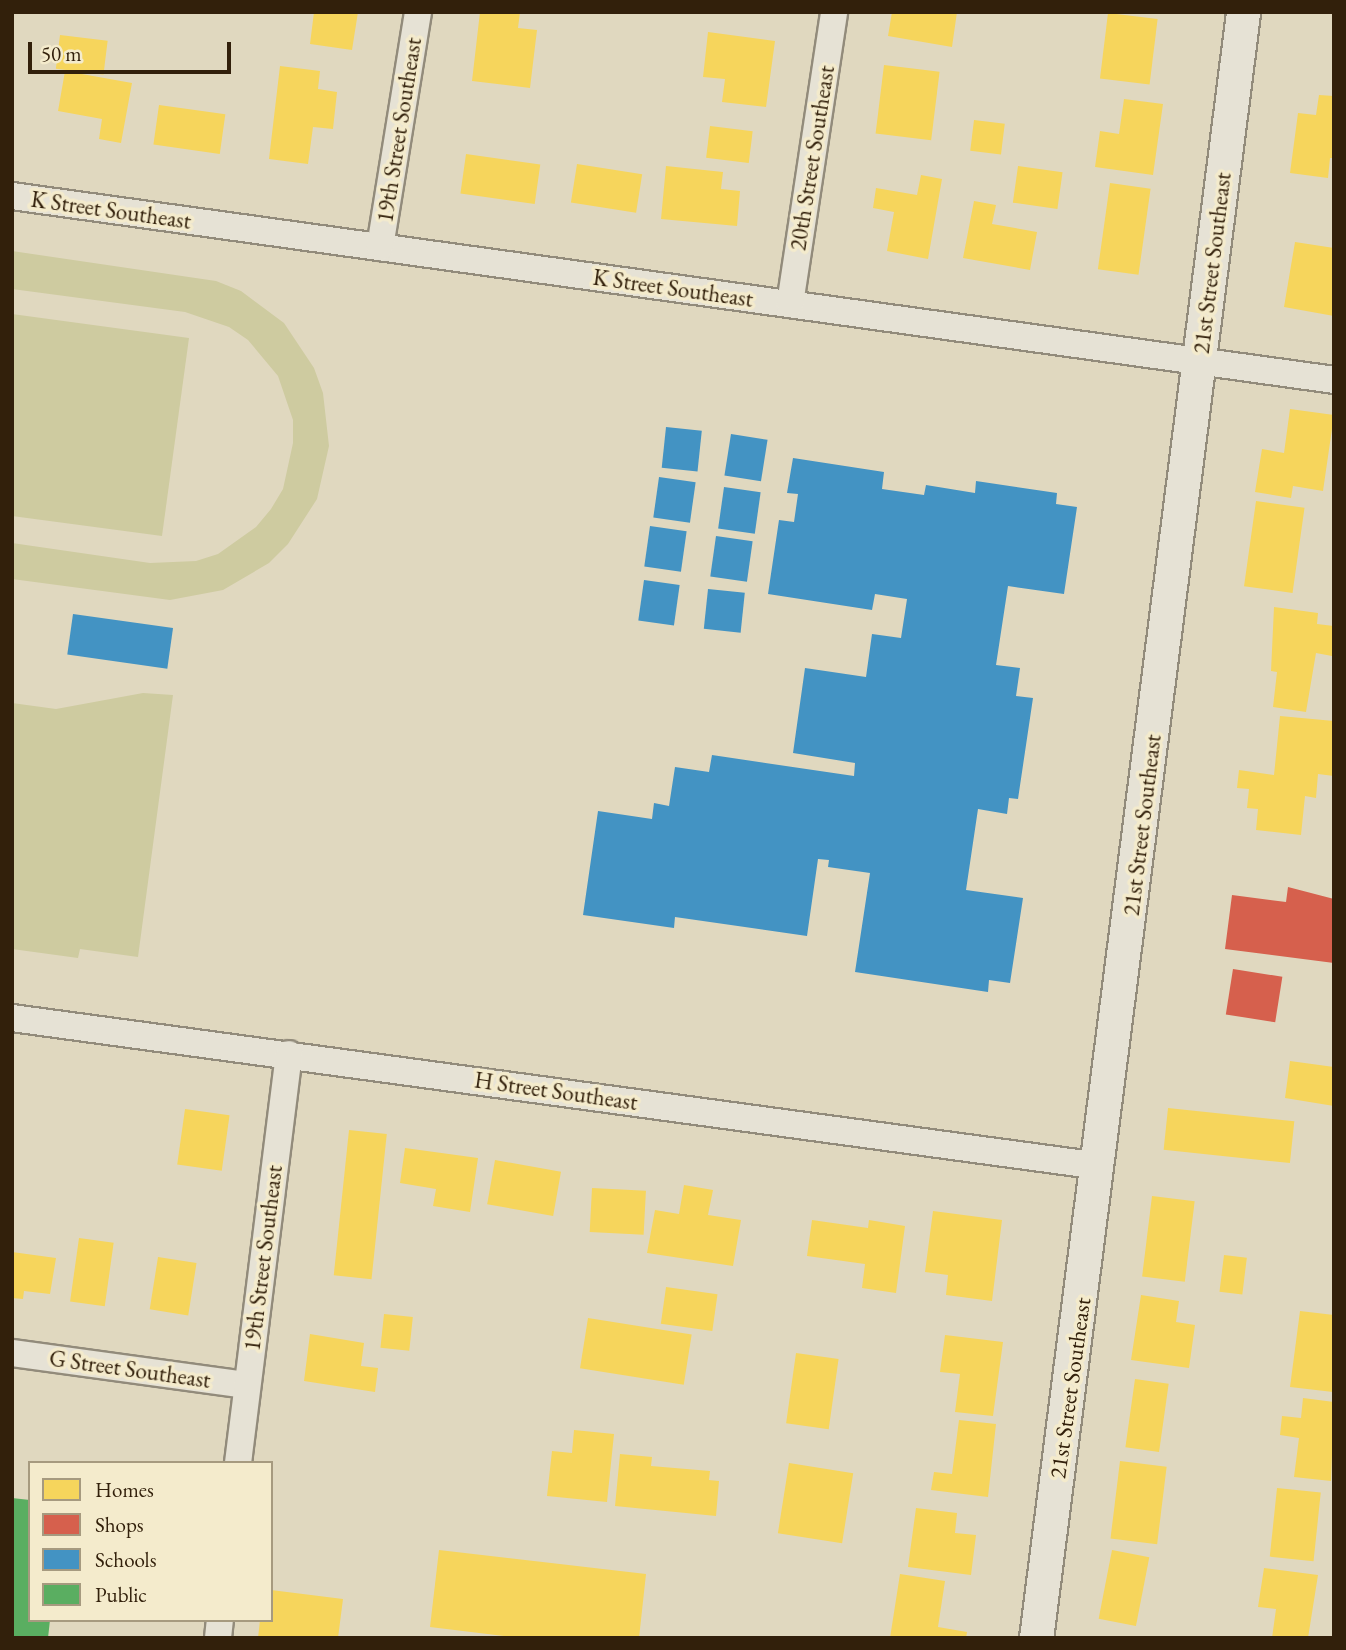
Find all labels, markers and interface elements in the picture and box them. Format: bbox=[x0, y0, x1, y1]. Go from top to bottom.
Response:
scale bar bbox=[32, 28, 234, 72]
street label: 19th Street Southeast bbox=[371, 36, 427, 224]
text: 50 m bbox=[41, 40, 82, 67]
street label: 20th Street Southeast bbox=[784, 64, 840, 252]
street label: 21st Street Southeast bbox=[1187, 171, 1237, 355]
street label: K Street Southeast bbox=[29, 185, 193, 235]
street label: K Street Southeast bbox=[591, 263, 755, 313]
street label: 21st Street Southeast bbox=[1117, 733, 1167, 917]
street label: H Street Southeast bbox=[473, 1066, 639, 1116]
street label: 19th Street Southeast bbox=[238, 1164, 288, 1352]
street label: 21st Street Southeast bbox=[1044, 1296, 1096, 1480]
street label: G Street Southeast bbox=[48, 1344, 212, 1394]
legend bbox=[28, 1461, 273, 1622]
text: Homes bbox=[95, 1476, 154, 1503]
text: Shops bbox=[95, 1511, 144, 1538]
text: Schools bbox=[95, 1546, 156, 1573]
text: Public bbox=[95, 1581, 147, 1608]

